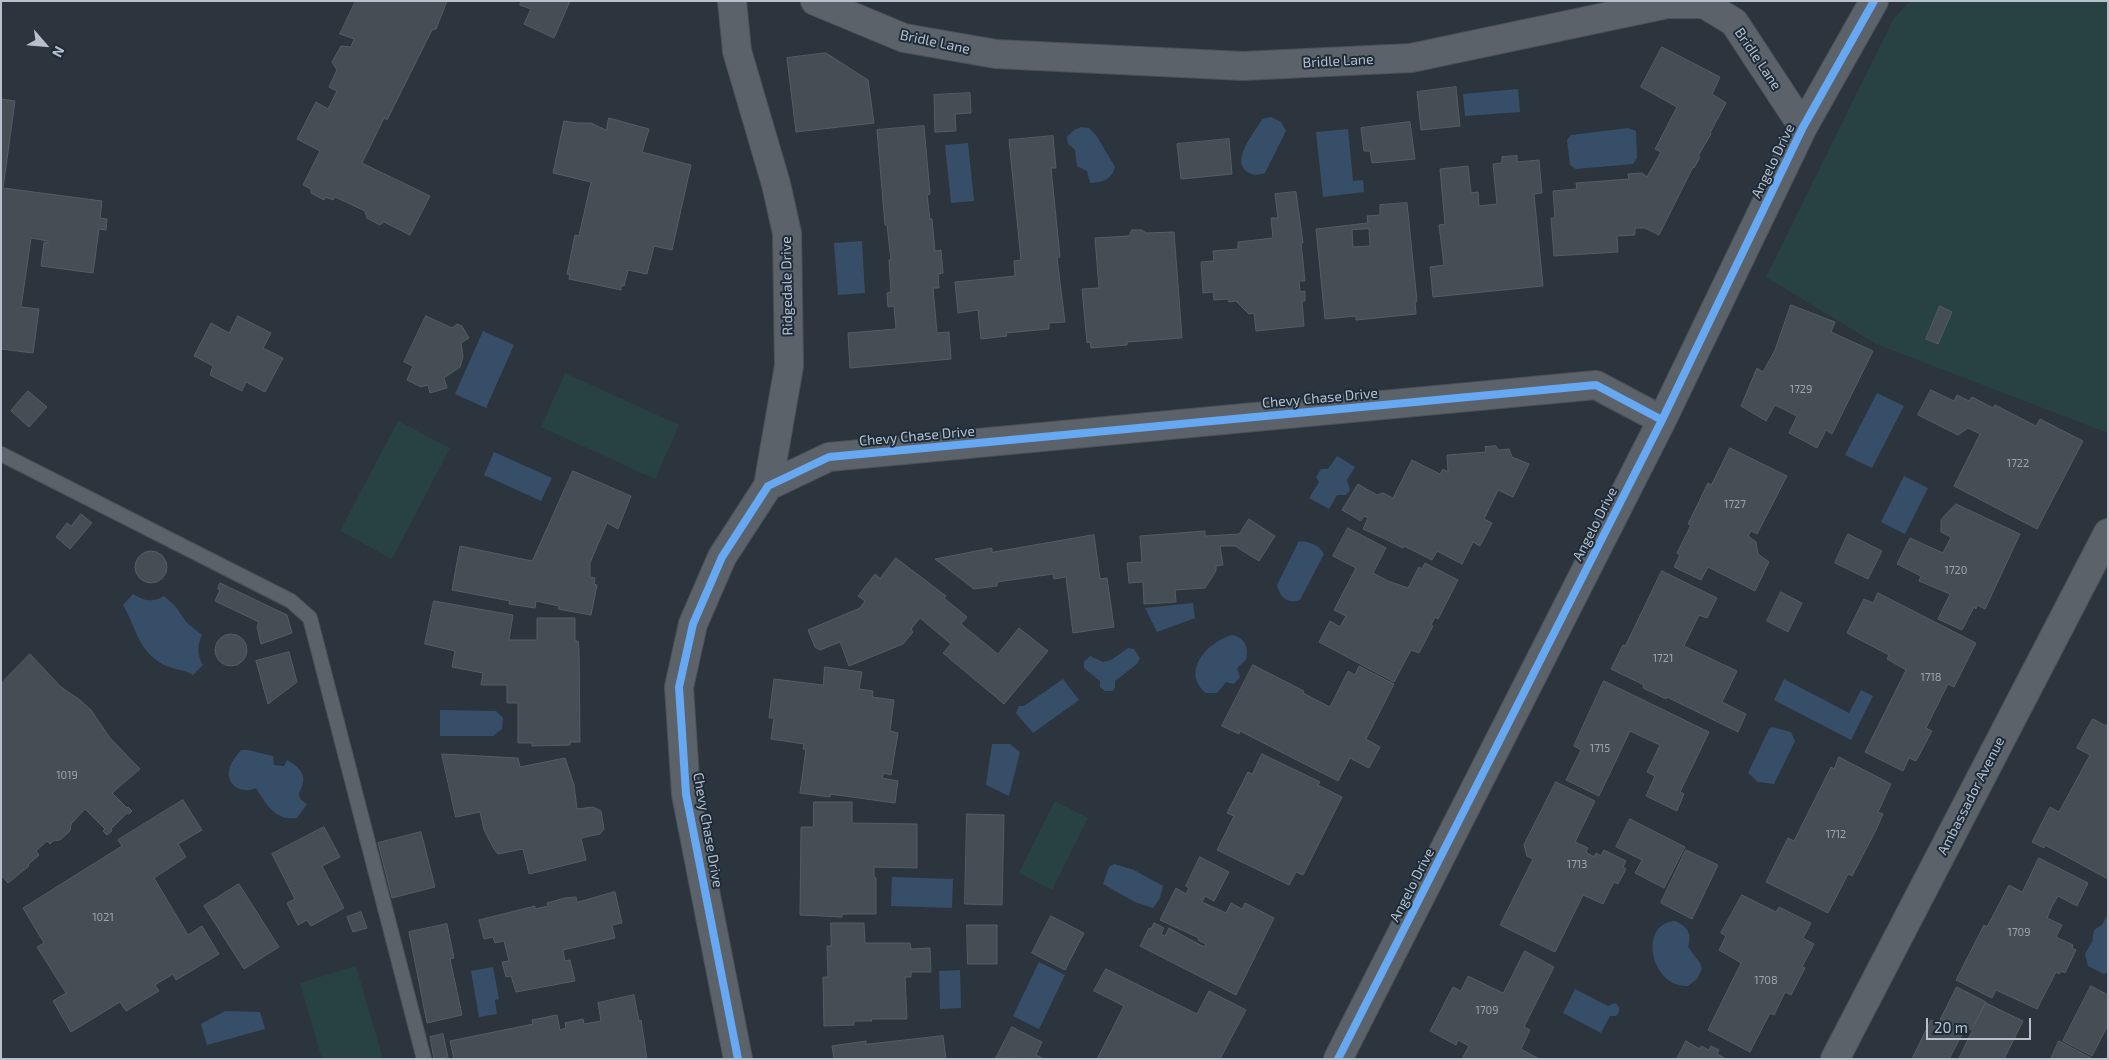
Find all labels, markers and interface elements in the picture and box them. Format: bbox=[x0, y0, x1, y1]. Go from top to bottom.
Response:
north arrow bbox=[20, 20, 70, 70]
street label: Bridle Lane bbox=[1731, 25, 1785, 93]
street label: Bridle Lane bbox=[898, 26, 972, 58]
text: N bbox=[49, 44, 69, 60]
street label: Bridle Lane bbox=[1302, 51, 1374, 71]
street label: Angelo Drive bbox=[1748, 121, 1798, 201]
street label: Ridgedale Drive bbox=[778, 236, 796, 336]
house number: 1729 bbox=[1790, 382, 1812, 396]
street label: Chevy Chase Drive bbox=[1261, 385, 1379, 411]
street label: Chevy Chase Drive bbox=[858, 423, 976, 449]
house number: 1722 bbox=[2007, 456, 2029, 470]
street label: Angelo Drive bbox=[1569, 484, 1621, 564]
house number: 1727 bbox=[1724, 497, 1746, 511]
house number: 1720 bbox=[1945, 563, 1967, 577]
house number: 1721 bbox=[1653, 651, 1673, 665]
house number: 1718 bbox=[1920, 670, 1942, 684]
street label: Ambassador Avenue bbox=[1934, 734, 2008, 858]
house number: 1715 bbox=[1590, 741, 1610, 755]
house number: 1019 bbox=[56, 768, 78, 782]
street label: Chevy Chase Drive bbox=[690, 771, 726, 889]
house number: 1712 bbox=[1826, 827, 1846, 841]
street label: Angelo Drive bbox=[1386, 845, 1438, 925]
house number: 1713 bbox=[1567, 857, 1587, 871]
house number: 1021 bbox=[92, 910, 114, 924]
house number: 1709 bbox=[2008, 925, 2030, 939]
house number: 1708 bbox=[1754, 973, 1778, 987]
house number: 1709 bbox=[1476, 1003, 1498, 1017]
scale bar bbox=[1929, 1008, 2034, 1040]
text: 20 m bbox=[1934, 1018, 1968, 1036]

